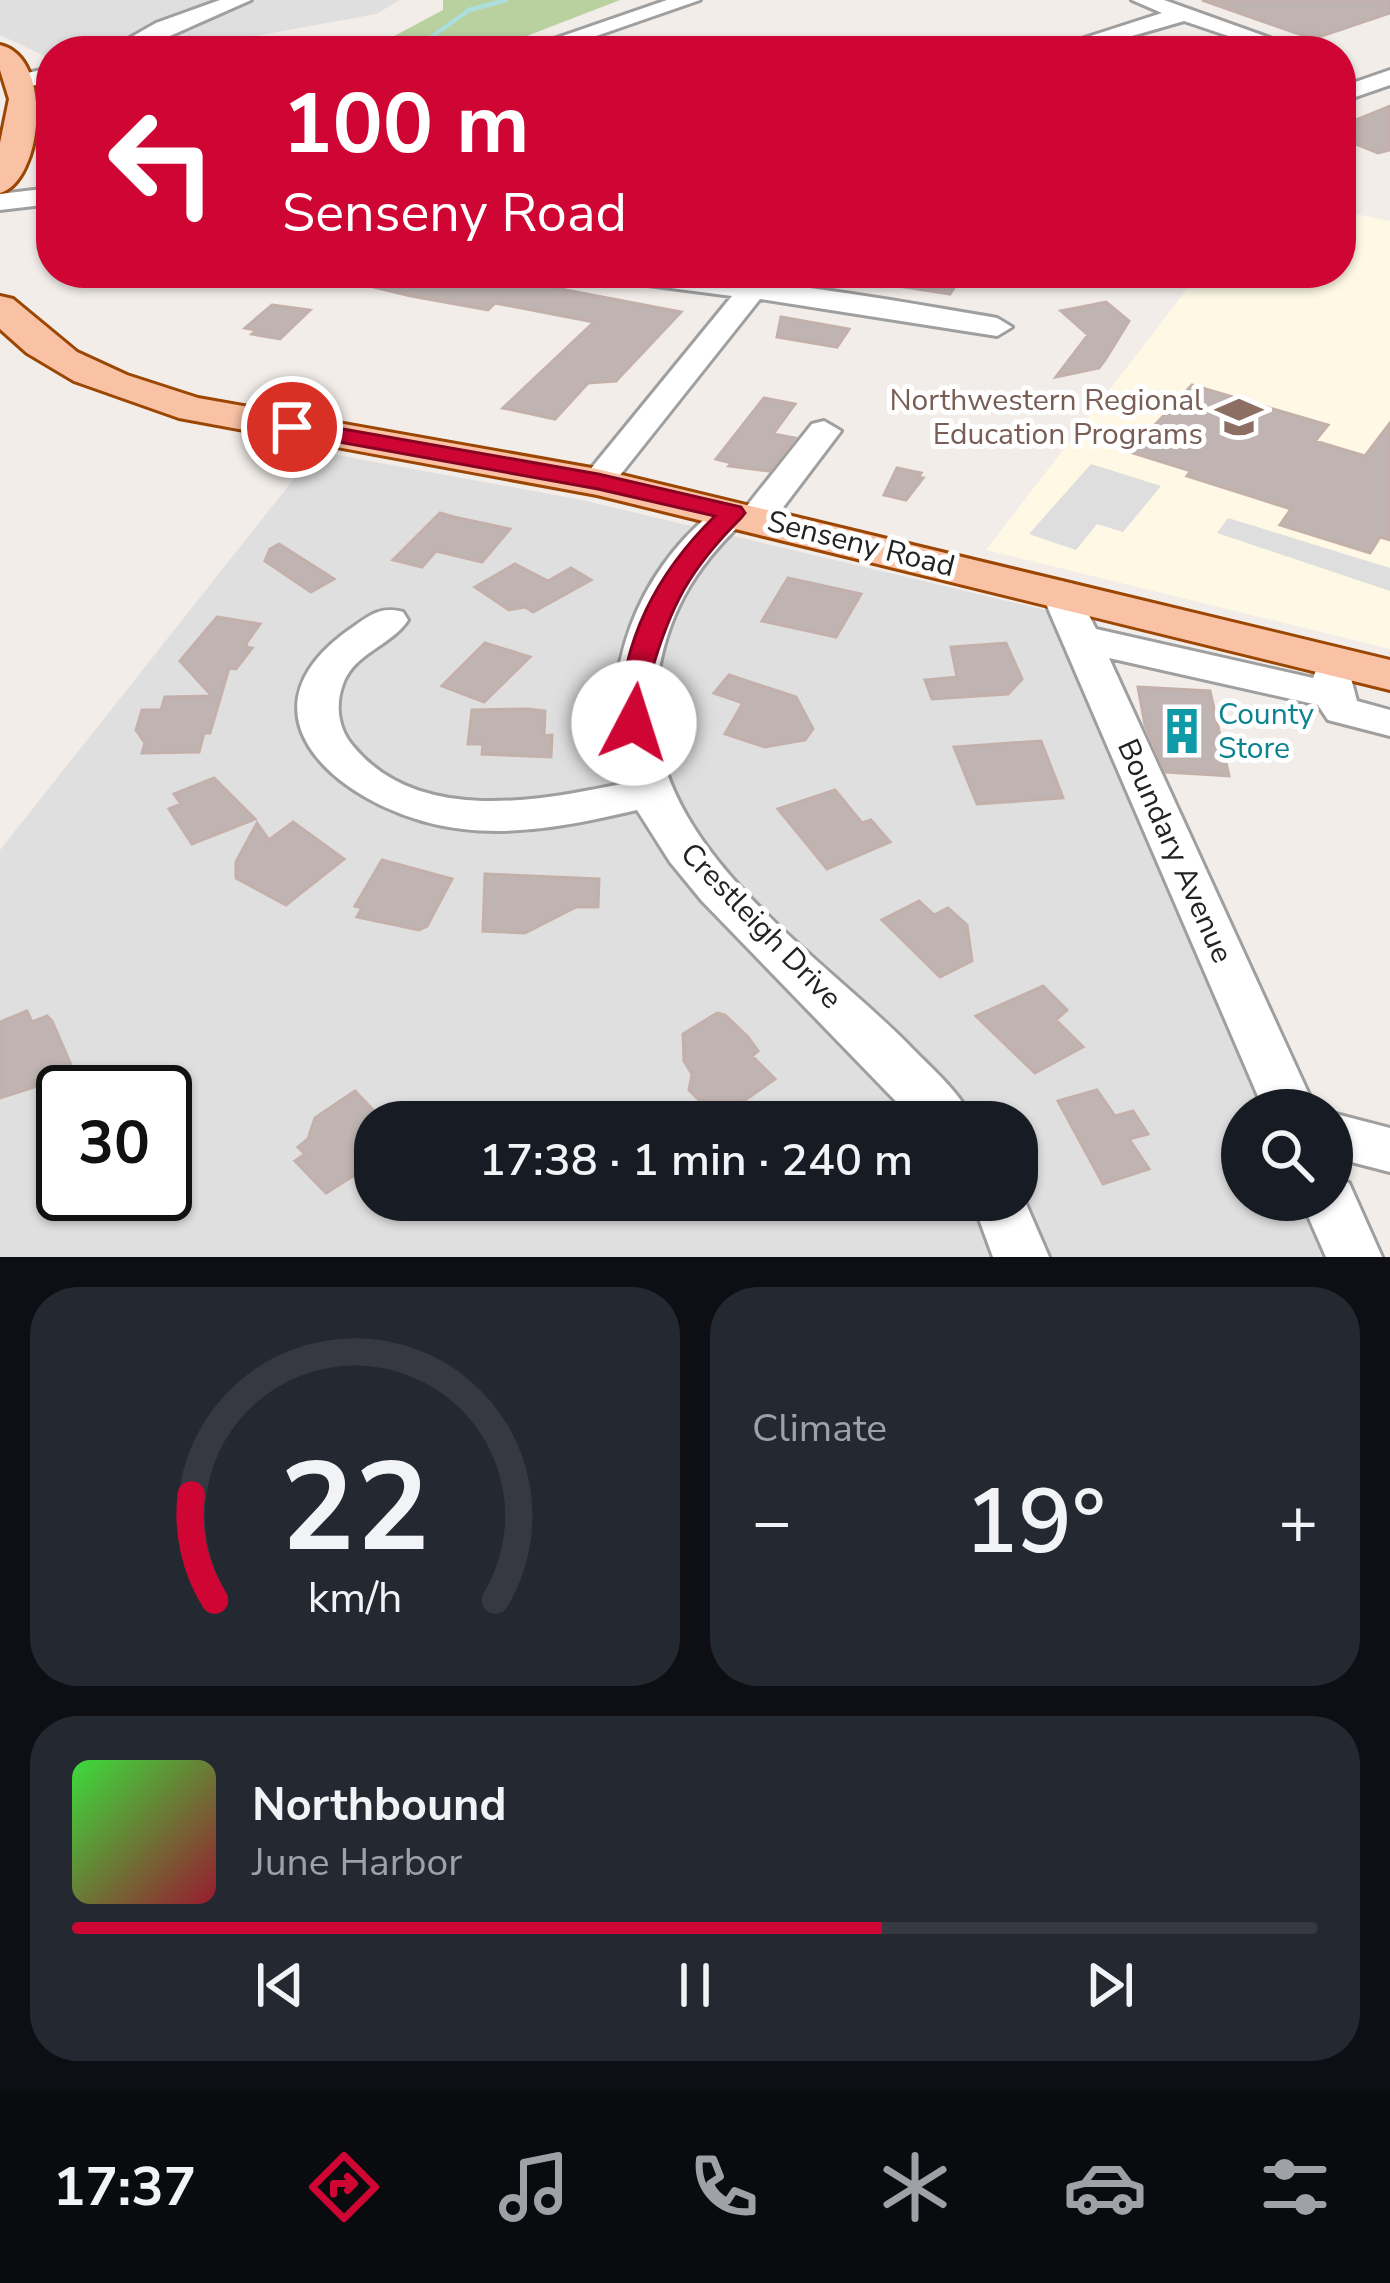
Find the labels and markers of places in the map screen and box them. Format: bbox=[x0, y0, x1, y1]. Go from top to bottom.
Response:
pin bbox=[241, 376, 343, 478]
place label: Northwestern Regional Education Programs bbox=[889, 380, 1203, 455]
school or university icon: Northwestern Regional Education Programs bbox=[1214, 392, 1264, 442]
place label: County Store bbox=[1218, 694, 1314, 769]
building icon: County Store bbox=[1157, 706, 1207, 756]

